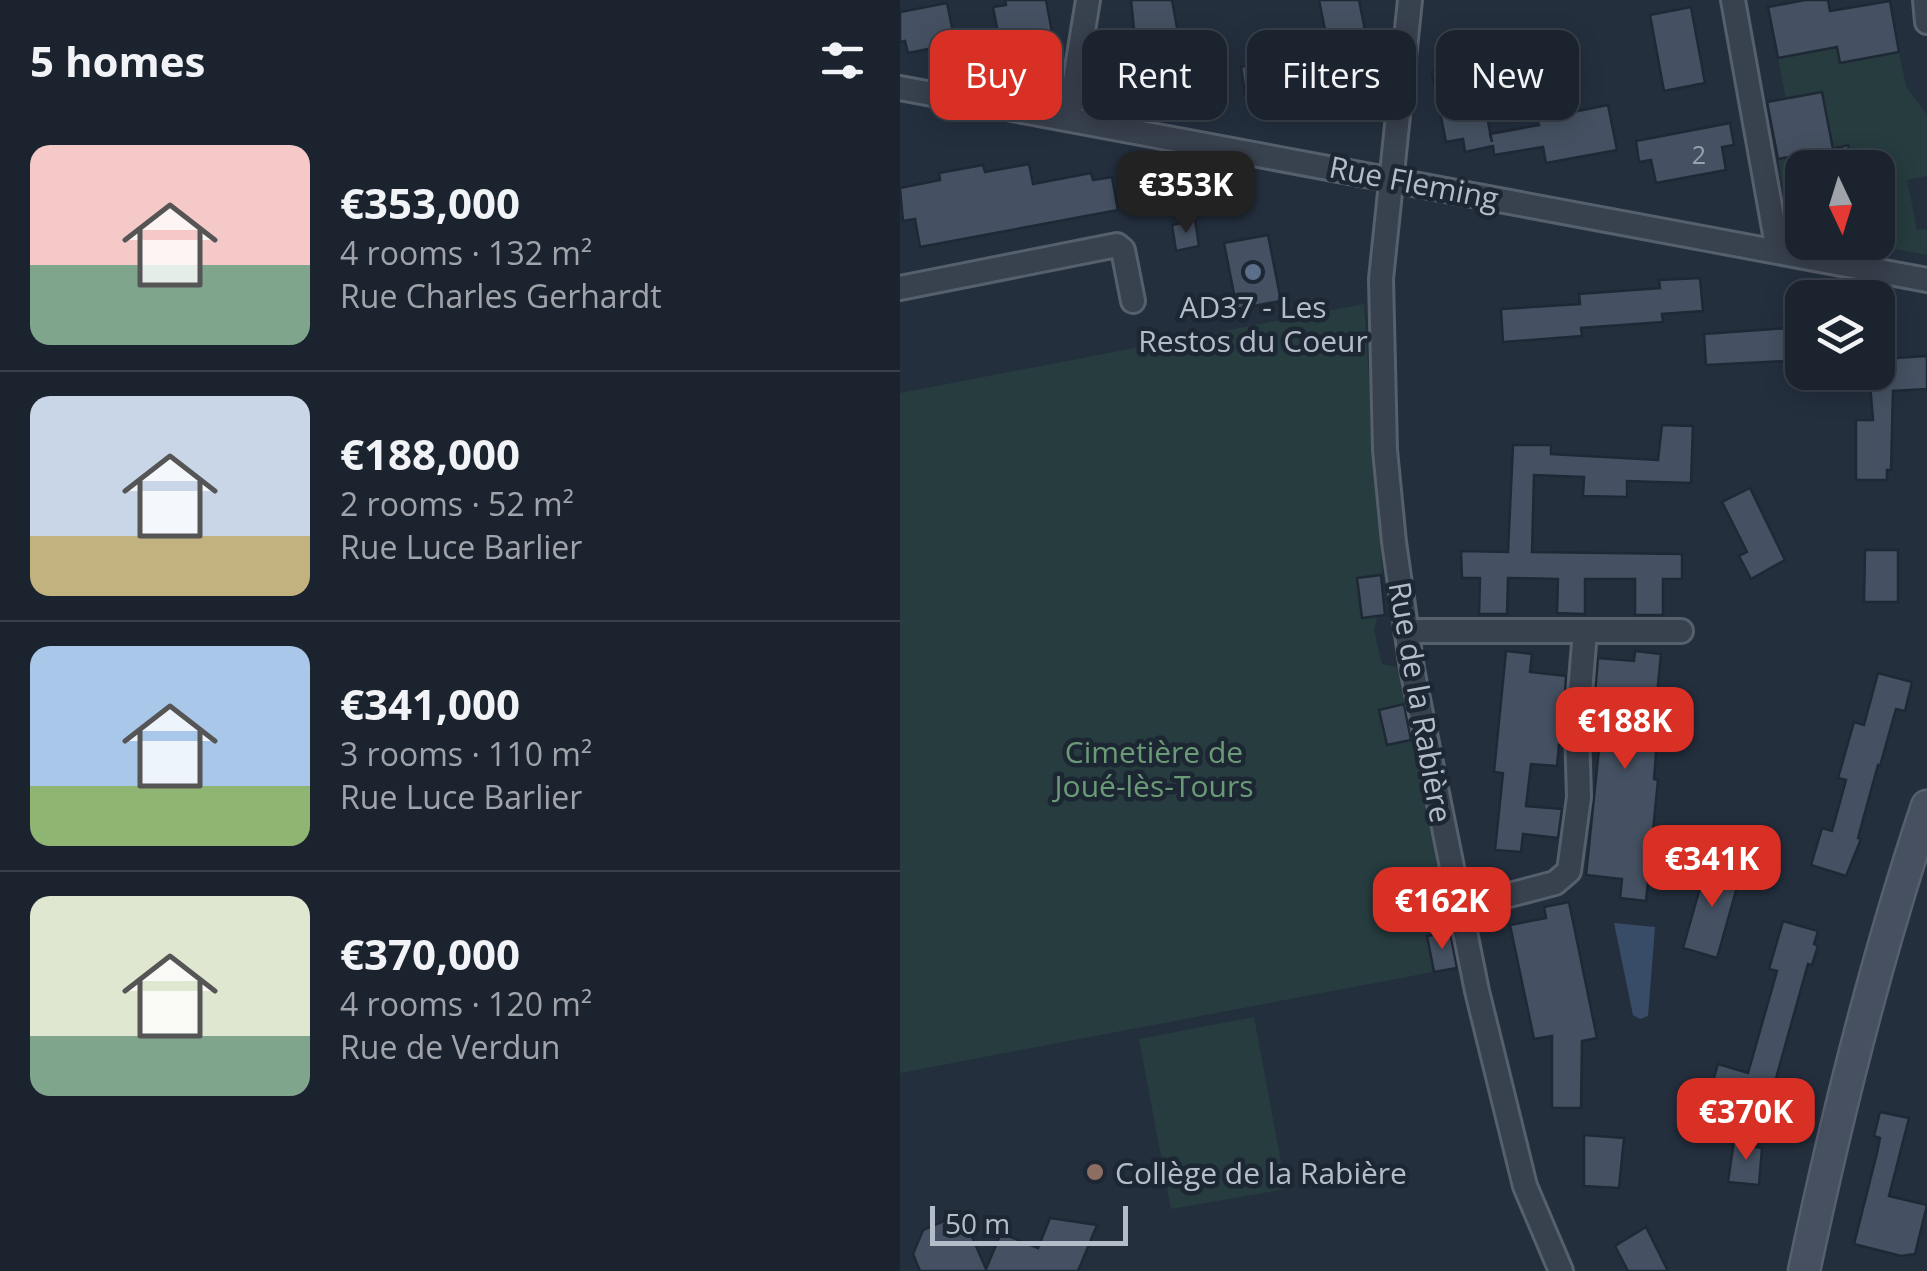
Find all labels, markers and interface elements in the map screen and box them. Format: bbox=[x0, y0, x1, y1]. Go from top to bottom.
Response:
chip: Buy bbox=[930, 30, 1062, 120]
chip: Rent bbox=[1082, 30, 1227, 120]
chip: Filters bbox=[1247, 30, 1416, 120]
chip: New bbox=[1436, 30, 1579, 120]
text: 5 homes bbox=[30, 32, 205, 89]
icon: filters bbox=[815, 33, 870, 88]
house number: 2 bbox=[1692, 137, 1706, 171]
street label: Rue Fleming bbox=[1326, 146, 1502, 218]
north arrow bbox=[1785, 150, 1895, 260]
map controls bbox=[1785, 150, 1895, 390]
pin: €353K bbox=[1116, 151, 1256, 236]
text: €353K bbox=[1139, 162, 1233, 205]
text: €353,000 bbox=[340, 174, 520, 231]
icon: home bbox=[110, 185, 230, 305]
text: 4 rooms · 132 m² bbox=[340, 231, 592, 274]
marker: AD37 - Les Restos du Coeur bbox=[1242, 261, 1264, 283]
text: Rue Charles Gerhardt bbox=[340, 274, 662, 317]
button: layers bbox=[1785, 280, 1895, 390]
place label: AD37 - Les Restos du Coeur bbox=[1138, 286, 1368, 361]
text: €188,000 bbox=[340, 425, 520, 482]
icon: home bbox=[110, 436, 230, 556]
text: 2 rooms · 52 m² bbox=[340, 482, 574, 525]
text: Rue Luce Barlier bbox=[340, 525, 582, 568]
street label: Rue de la Rabière bbox=[1380, 578, 1462, 826]
text: €341,000 bbox=[340, 675, 520, 732]
icon: home bbox=[110, 686, 230, 806]
pin: €188K bbox=[1555, 687, 1695, 772]
text: €188K bbox=[1578, 698, 1672, 741]
park label: Cimetière de Joué-lès-Tours bbox=[1052, 731, 1253, 806]
text: 3 rooms · 110 m² bbox=[340, 732, 592, 775]
text: Rue Luce Barlier bbox=[340, 775, 582, 818]
pin: €341K bbox=[1642, 825, 1782, 910]
text: €341K bbox=[1665, 836, 1759, 879]
pin: €162K bbox=[1372, 867, 1512, 952]
text: €162K bbox=[1395, 878, 1489, 921]
text: €370,000 bbox=[340, 925, 520, 982]
icon: home bbox=[110, 936, 230, 1056]
text: 4 rooms · 120 m² bbox=[340, 982, 592, 1025]
text: Rue de Verdun bbox=[340, 1025, 560, 1068]
pin: €370K bbox=[1676, 1078, 1816, 1163]
text: €370K bbox=[1699, 1089, 1793, 1132]
place label: Collège de la Rabière bbox=[1115, 1152, 1407, 1193]
marker: Collège de la Rabière bbox=[1084, 1161, 1106, 1183]
scale bar bbox=[930, 1201, 1128, 1246]
text: 50 m bbox=[945, 1204, 1010, 1242]

